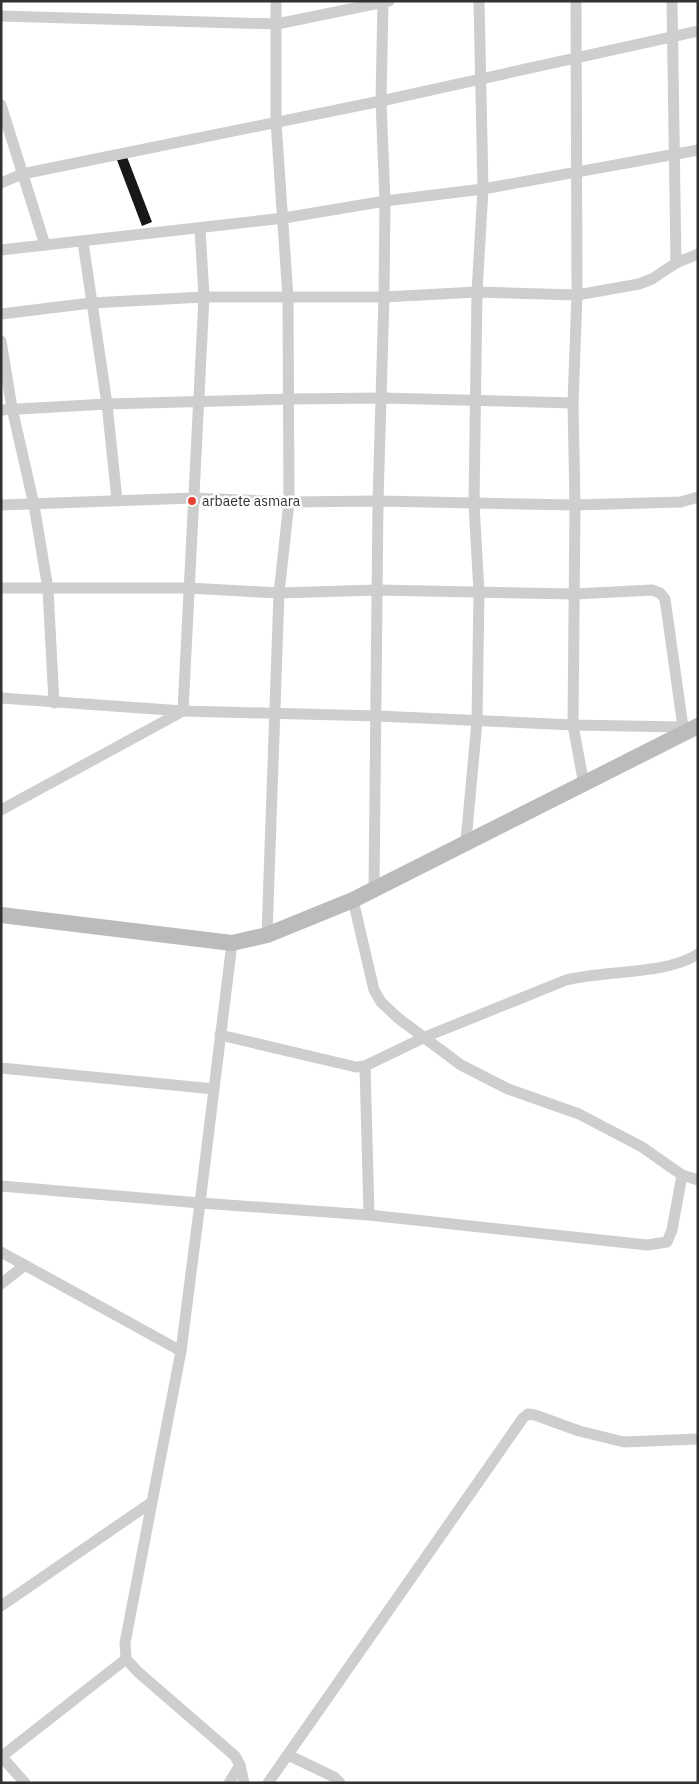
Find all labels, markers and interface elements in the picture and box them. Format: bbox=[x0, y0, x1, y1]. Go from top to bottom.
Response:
place label: arbaete asmara bbox=[202, 492, 301, 510]
marker: arbaete asmara bbox=[186, 495, 198, 507]

